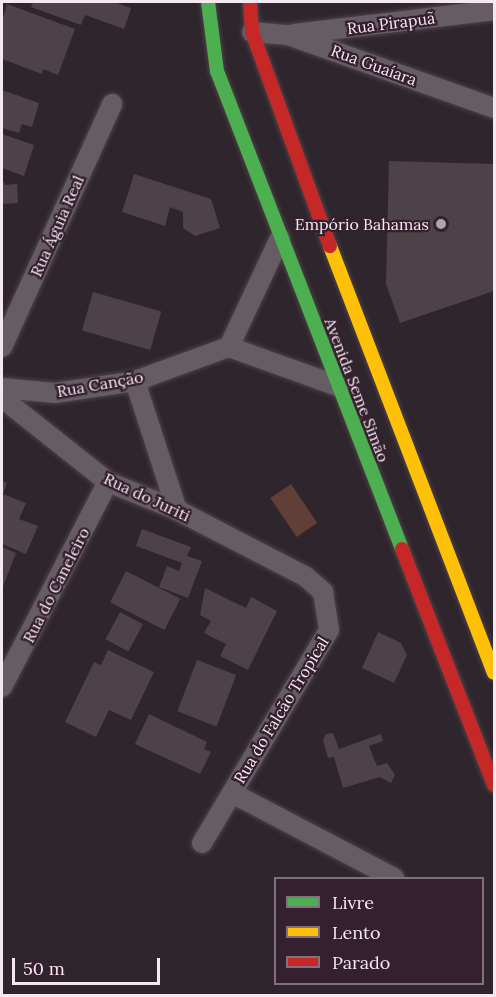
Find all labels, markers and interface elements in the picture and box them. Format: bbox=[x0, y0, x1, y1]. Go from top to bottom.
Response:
street label: Rua Pirapuã bbox=[346, 8, 436, 38]
street label: Rua Guaíara bbox=[328, 41, 420, 89]
street label: Rua Águia Real bbox=[26, 172, 88, 280]
place label: Empório Bahamas bbox=[295, 214, 429, 234]
marker: Empório Bahamas bbox=[434, 217, 448, 231]
street label: Avenida Seme Simão bbox=[321, 315, 393, 465]
street label: Rua Canção bbox=[55, 367, 145, 401]
street label: Rua do Juriti bbox=[101, 469, 193, 525]
street label: Rua do Caneleiro bbox=[19, 524, 93, 646]
street label: Rua do Falcão Tropical bbox=[230, 633, 332, 787]
legend bbox=[274, 877, 484, 985]
text: Livre bbox=[332, 891, 374, 914]
text: Lento bbox=[332, 921, 380, 944]
scale bar bbox=[15, 946, 164, 984]
text: Parado bbox=[332, 951, 390, 974]
text: 50 m bbox=[23, 957, 65, 980]

